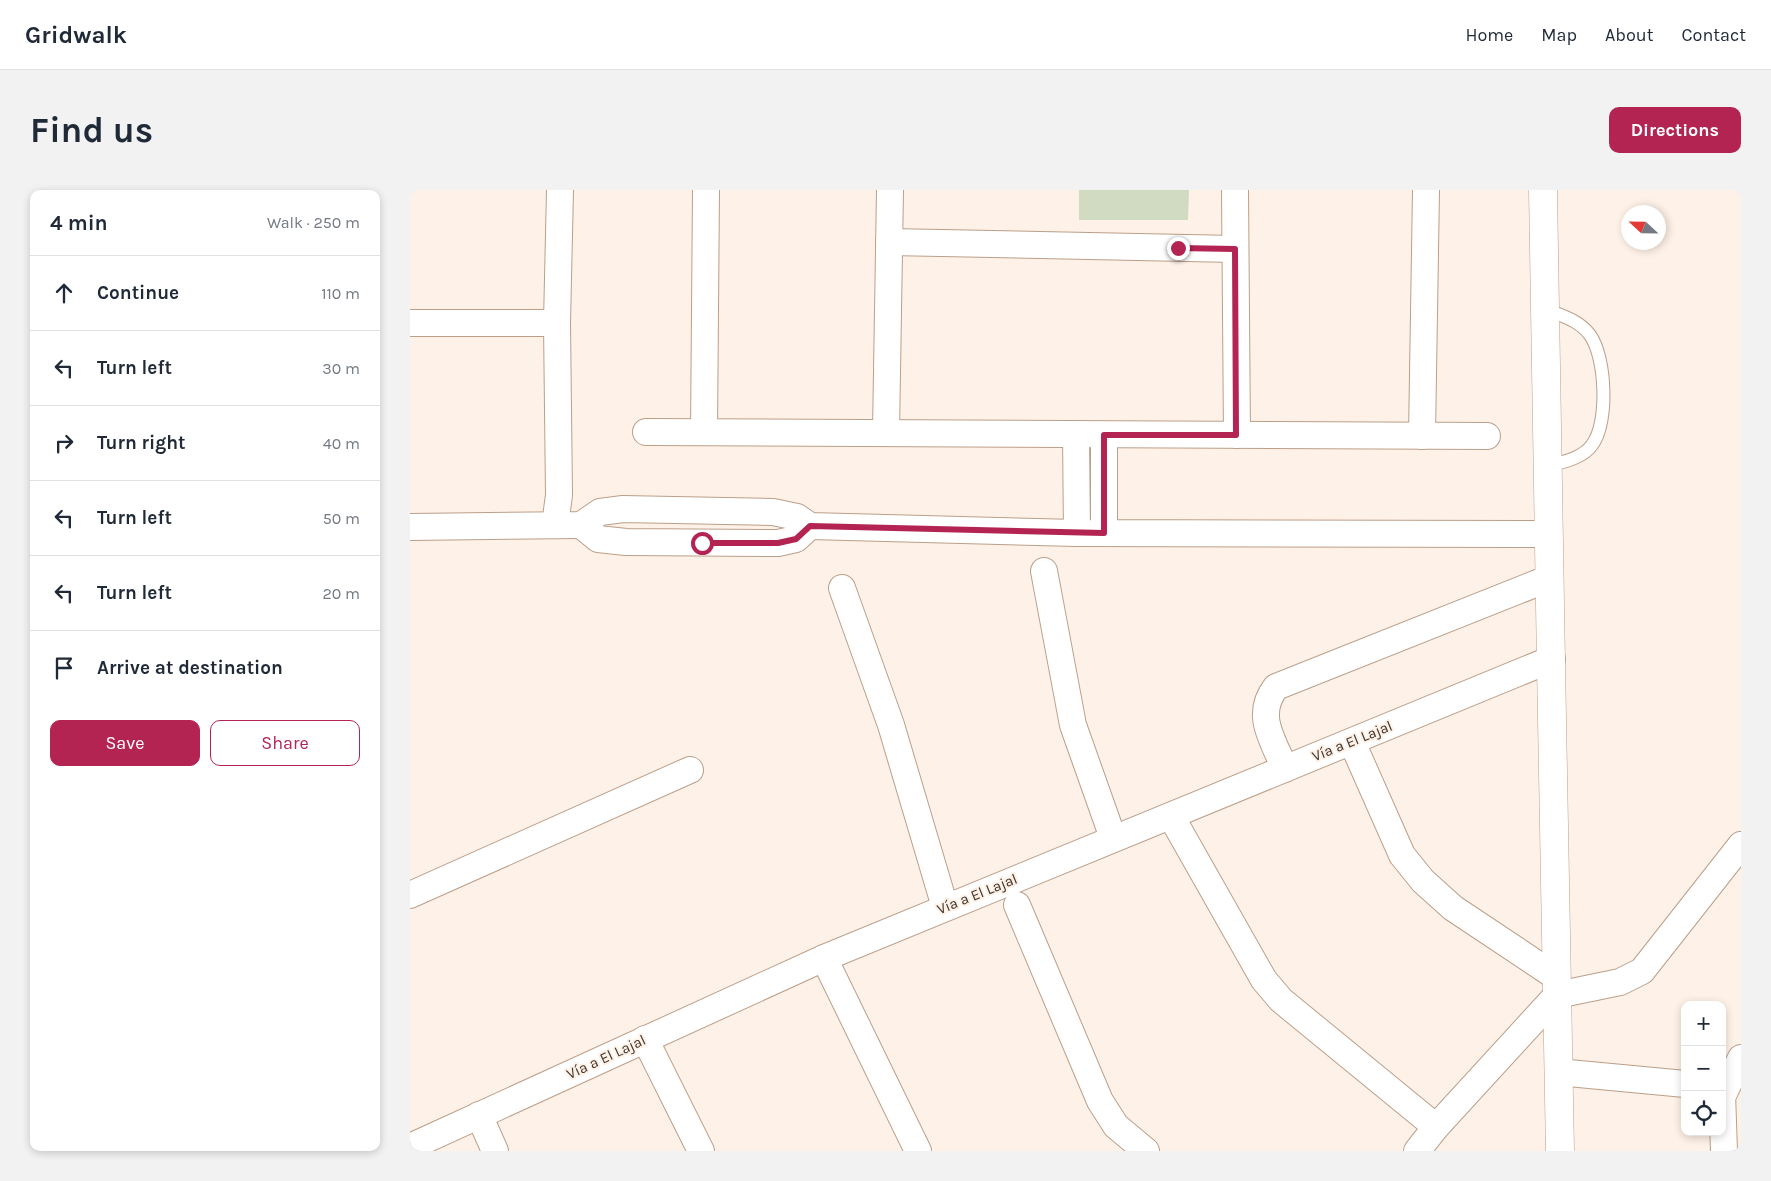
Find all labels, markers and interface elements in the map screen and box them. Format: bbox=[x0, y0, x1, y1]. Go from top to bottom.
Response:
text: Gridwalk bbox=[25, 21, 127, 49]
text: Home bbox=[1465, 24, 1513, 46]
text: Map bbox=[1541, 24, 1577, 46]
text: About bbox=[1605, 24, 1654, 46]
text: Contact bbox=[1682, 24, 1746, 46]
button: Directions bbox=[1609, 107, 1741, 153]
text: Find us bbox=[30, 110, 153, 151]
north arrow bbox=[1621, 205, 1666, 250]
text: 4 min bbox=[50, 211, 108, 235]
text: Walk · 250 m bbox=[267, 213, 360, 232]
route end bbox=[1167, 237, 1190, 260]
icon: ahead bbox=[50, 279, 78, 307]
text: Continue bbox=[97, 282, 179, 304]
text: 110 m bbox=[321, 284, 360, 303]
icon: left bbox=[50, 354, 78, 382]
text: Turn left bbox=[97, 357, 172, 379]
text: 30 m bbox=[322, 359, 360, 378]
icon: right bbox=[50, 429, 78, 457]
text: Turn right bbox=[97, 432, 186, 454]
text: 40 m bbox=[323, 434, 360, 453]
icon: left bbox=[50, 504, 78, 532]
text: Turn left bbox=[97, 507, 172, 529]
text: 50 m bbox=[323, 509, 360, 528]
route start bbox=[691, 532, 714, 555]
icon: left bbox=[50, 579, 78, 607]
text: Turn left bbox=[97, 582, 172, 604]
text: 20 m bbox=[322, 584, 360, 603]
icon: arrive bbox=[50, 654, 78, 682]
text: Arrive at destination bbox=[97, 657, 283, 679]
street label: Vía a El Lajal bbox=[1309, 717, 1395, 765]
button: Save bbox=[50, 720, 200, 766]
button: Share bbox=[210, 720, 360, 766]
street label: Vía a El Lajal bbox=[934, 870, 1020, 918]
map controls bbox=[1681, 1001, 1726, 1136]
button: + bbox=[1681, 1001, 1726, 1046]
street label: Vía a El Lajal bbox=[564, 1031, 648, 1083]
button: − bbox=[1681, 1046, 1726, 1091]
button: locate bbox=[1681, 1091, 1726, 1136]

